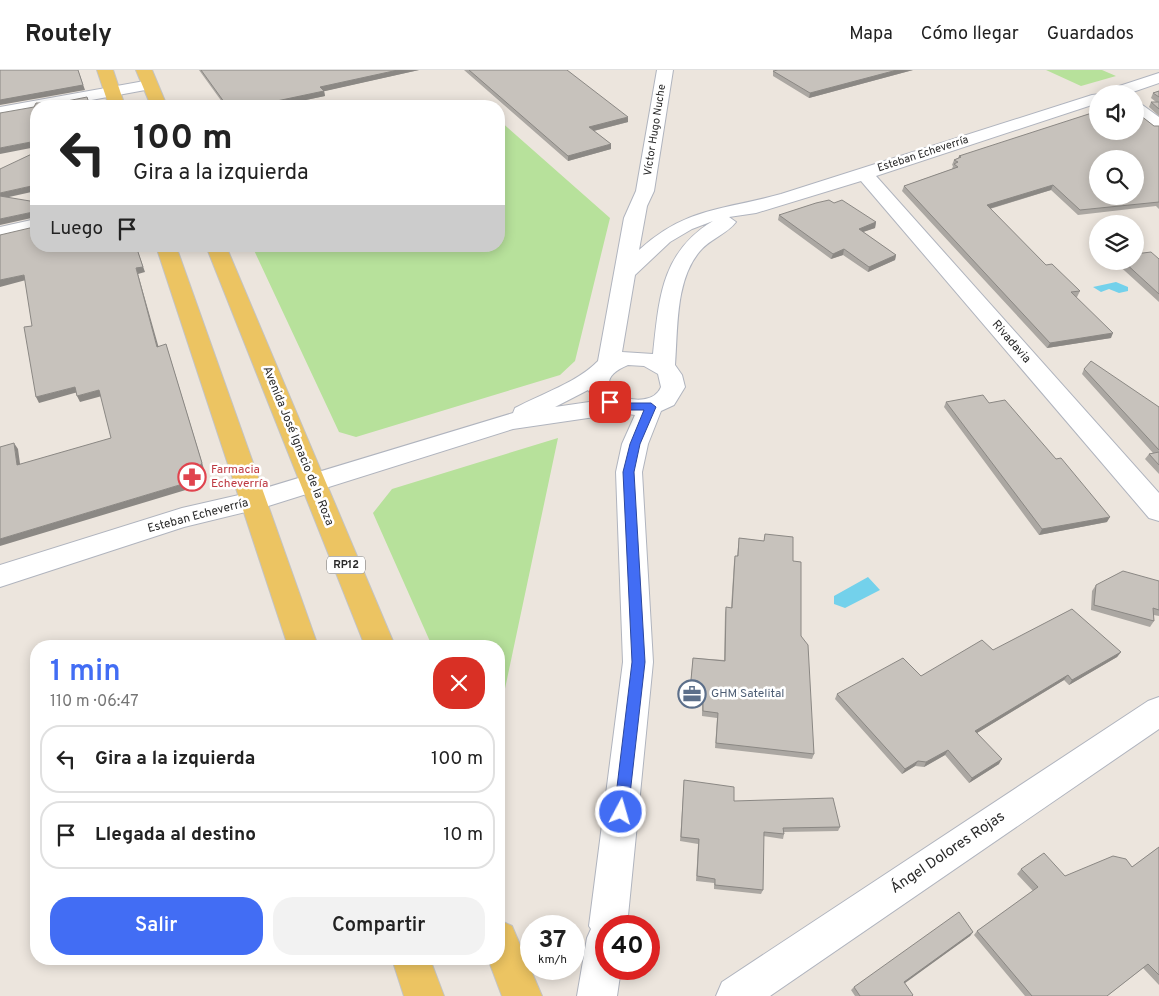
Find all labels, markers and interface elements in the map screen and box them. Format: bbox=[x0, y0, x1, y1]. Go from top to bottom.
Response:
text: Routely bbox=[25, 20, 112, 50]
text: Mapa bbox=[849, 23, 893, 46]
text: Cómo llegar bbox=[921, 23, 1019, 46]
text: Guardados bbox=[1047, 23, 1134, 46]
street label: Víctor Hugo Nuche bbox=[641, 83, 669, 177]
map controls bbox=[1089, 85, 1144, 270]
button: sound bbox=[1089, 85, 1144, 140]
text: 100 m bbox=[133, 117, 233, 161]
icon: left bbox=[50, 120, 115, 185]
street label: Esteban Echeverría bbox=[876, 133, 970, 175]
button: search bbox=[1089, 150, 1144, 205]
text: Gira a la izquierda bbox=[133, 160, 309, 187]
icon: arrive bbox=[113, 215, 141, 243]
button: layers bbox=[1089, 215, 1144, 270]
text: Luego bbox=[50, 217, 103, 241]
street label: Rivadavia bbox=[988, 317, 1034, 367]
street label: Avenida José Ignacio de la Roza bbox=[259, 364, 337, 528]
pin bbox=[589, 381, 631, 423]
icon: arrive bbox=[596, 388, 624, 416]
pharmacy icon: Farmacia Echeverría bbox=[177, 462, 207, 492]
place label: Farmacia Echeverría bbox=[211, 462, 268, 492]
street label: Esteban Echeverría bbox=[146, 495, 250, 537]
road number: RP12 bbox=[327, 556, 365, 574]
text: 1 min bbox=[50, 654, 121, 691]
button: close bbox=[433, 657, 485, 709]
office icon: GHM Satelital bbox=[677, 679, 707, 709]
place label: GHM Satelital bbox=[711, 686, 784, 702]
text: 110 m · 06:47 bbox=[50, 692, 139, 712]
icon: left bbox=[52, 745, 80, 773]
text: Gira a la izquierda bbox=[95, 747, 255, 771]
text: 100 m bbox=[431, 747, 483, 771]
position arrow bbox=[594, 785, 646, 837]
street label: Ángel Dolores Rojas bbox=[887, 807, 1009, 898]
icon: arrive bbox=[52, 821, 80, 849]
text: Llegada al destino bbox=[95, 823, 256, 847]
text: 10 m bbox=[443, 823, 483, 847]
button: Salir bbox=[50, 897, 263, 955]
button: Compartir bbox=[273, 897, 485, 955]
speed limit sign: 40 bbox=[595, 915, 660, 980]
text: 37 bbox=[538, 925, 567, 957]
text: km/h bbox=[538, 952, 567, 968]

